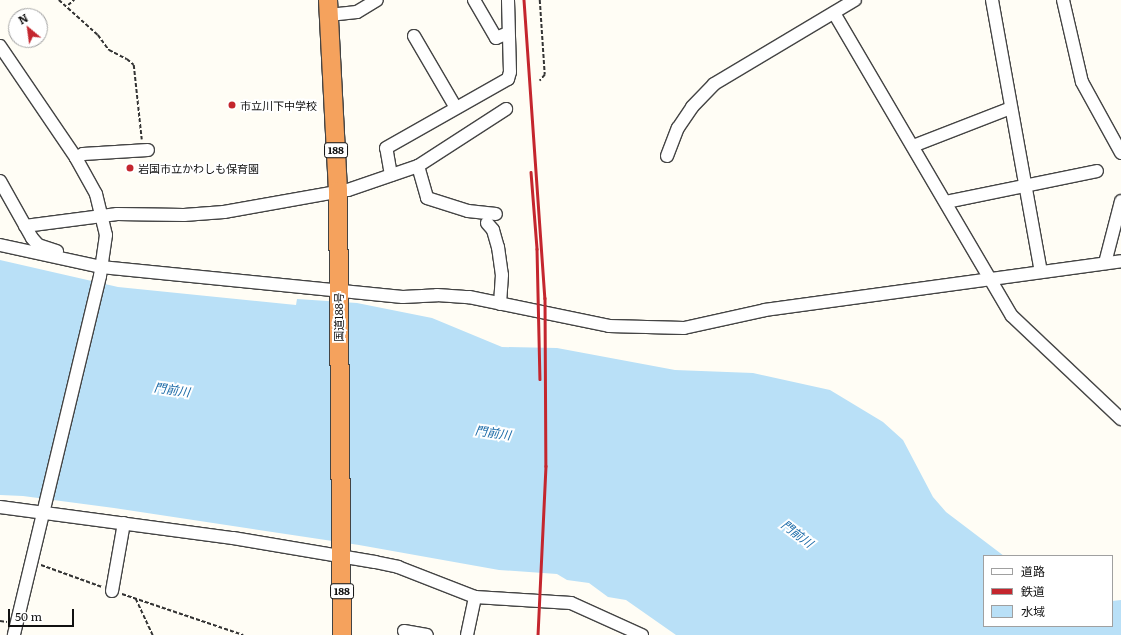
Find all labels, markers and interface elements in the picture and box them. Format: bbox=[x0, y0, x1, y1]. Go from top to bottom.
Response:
north arrow bbox=[8, 8, 48, 48]
text: N bbox=[15, 9, 31, 28]
place label: 市立川下中学校 bbox=[240, 98, 317, 112]
marker: 市立川下中学校 bbox=[227, 100, 237, 110]
road number: 188 bbox=[324, 142, 348, 158]
place label: 岩国市立かわしも保育園 bbox=[138, 161, 259, 175]
marker: 岩国市立かわしも保育園 bbox=[125, 163, 135, 173]
street label: 国道188号 bbox=[331, 292, 345, 342]
water label: 門前川 bbox=[153, 380, 191, 400]
water label: 門前川 bbox=[474, 423, 512, 443]
water label: 門前川 bbox=[778, 517, 816, 551]
legend bbox=[983, 555, 1113, 627]
text: 道路 bbox=[1021, 562, 1045, 580]
text: 鉄道 bbox=[1021, 582, 1045, 600]
road number: 188 bbox=[330, 583, 354, 599]
scale bar bbox=[10, 601, 76, 627]
text: 水域 bbox=[1021, 602, 1045, 620]
text: 50 m bbox=[15, 607, 42, 625]

